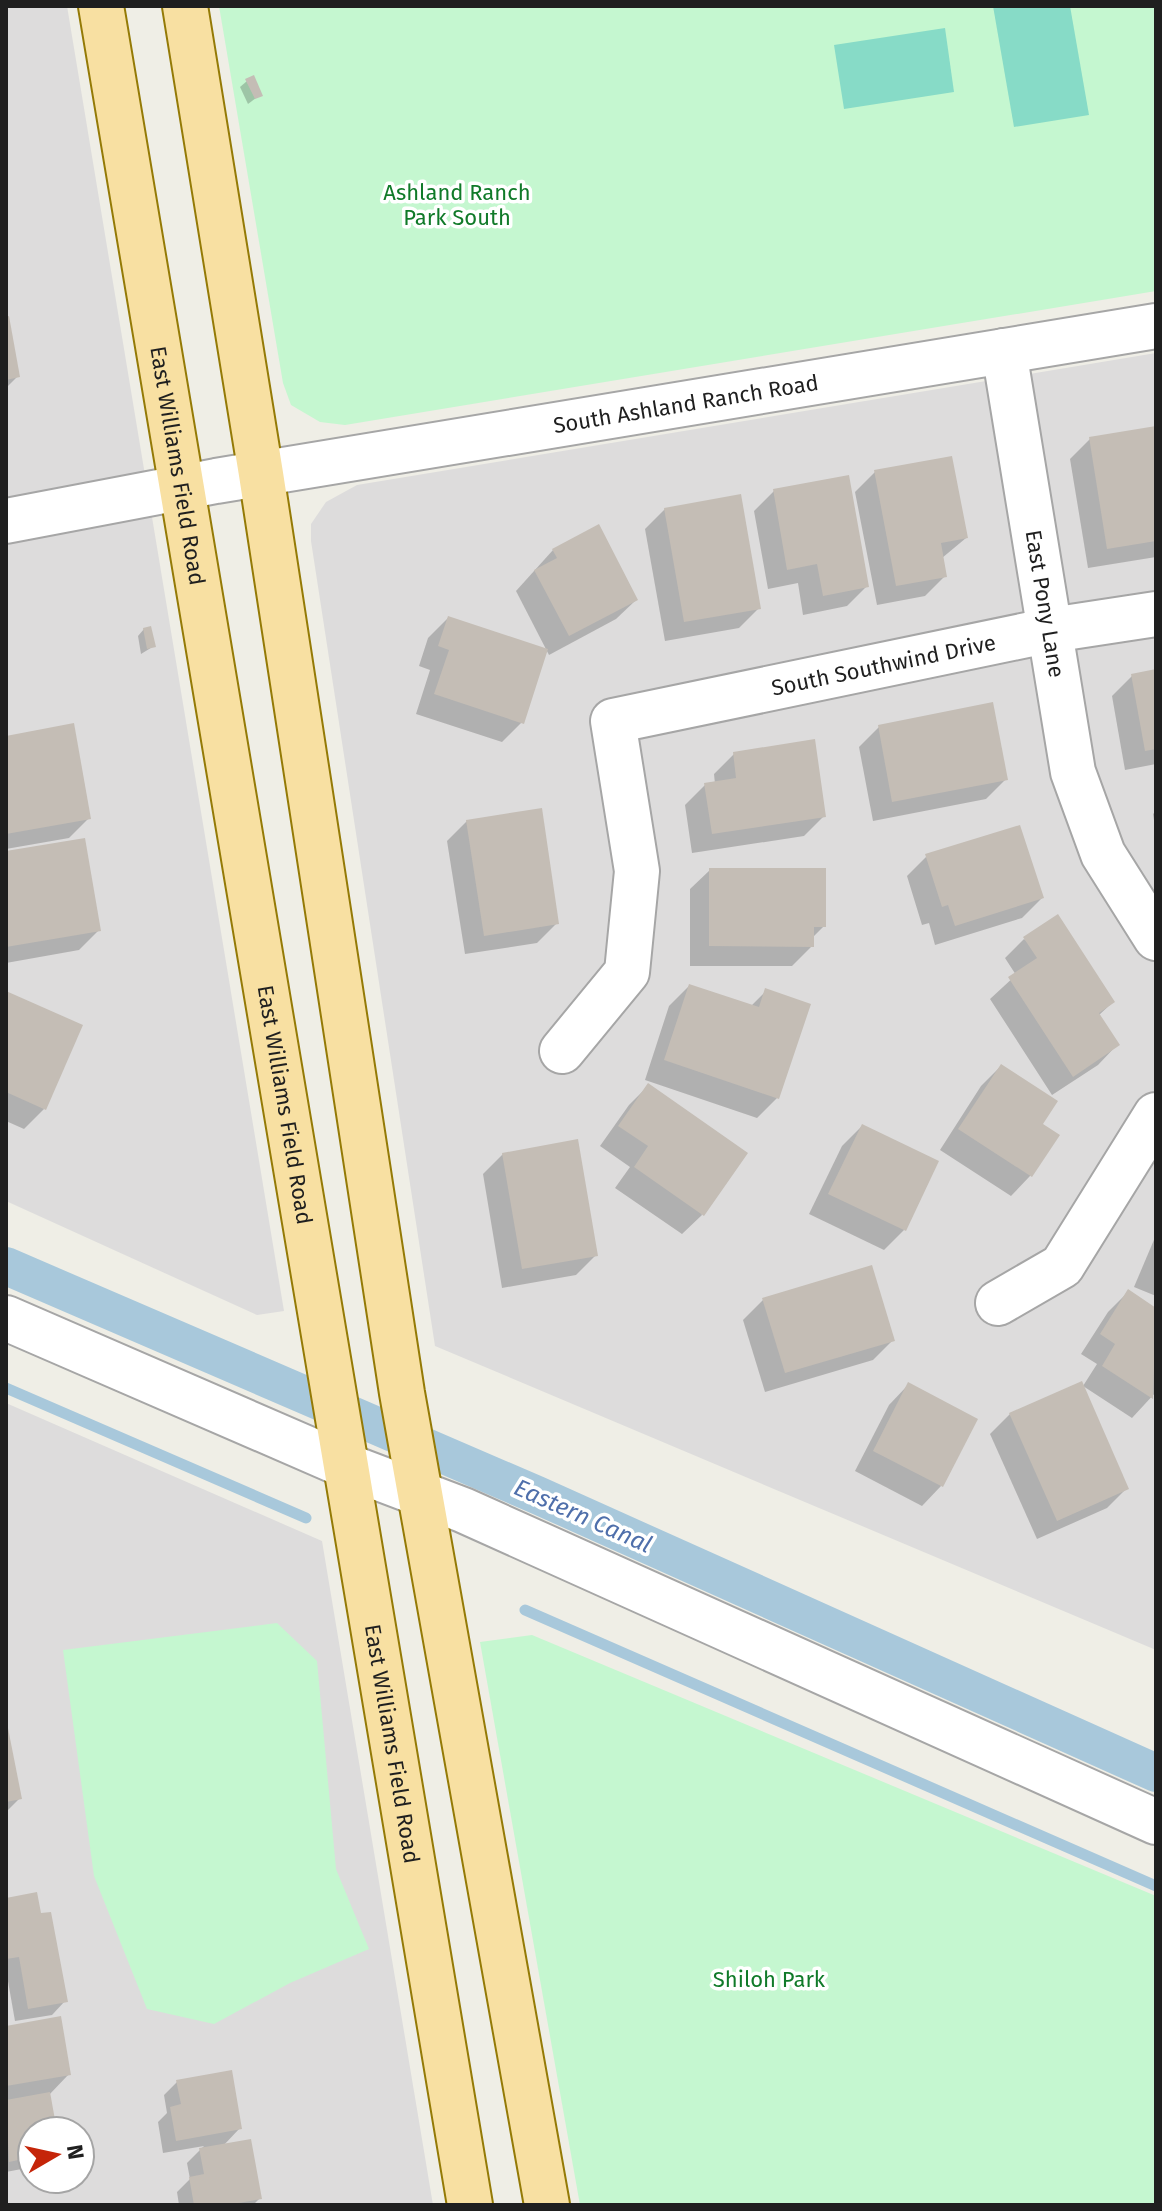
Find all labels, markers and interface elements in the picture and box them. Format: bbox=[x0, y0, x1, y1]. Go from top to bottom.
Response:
park label: Ashland Ranch Park South bbox=[383, 179, 531, 231]
street label: East Williams Field Road bbox=[145, 344, 211, 587]
street label: South Ashland Ranch Road bbox=[551, 368, 820, 439]
street label: East Pony Lane bbox=[1020, 528, 1071, 680]
street label: South Southwind Drive bbox=[769, 628, 998, 701]
street label: East Williams Field Road bbox=[252, 983, 319, 1226]
water label: Eastern Canal bbox=[510, 1473, 656, 1559]
street label: East Williams Field Road bbox=[359, 1622, 426, 1865]
park label: Shiloh Park bbox=[713, 1966, 826, 1993]
north arrow bbox=[16, 2115, 96, 2195]
text: N bbox=[61, 2143, 90, 2161]

